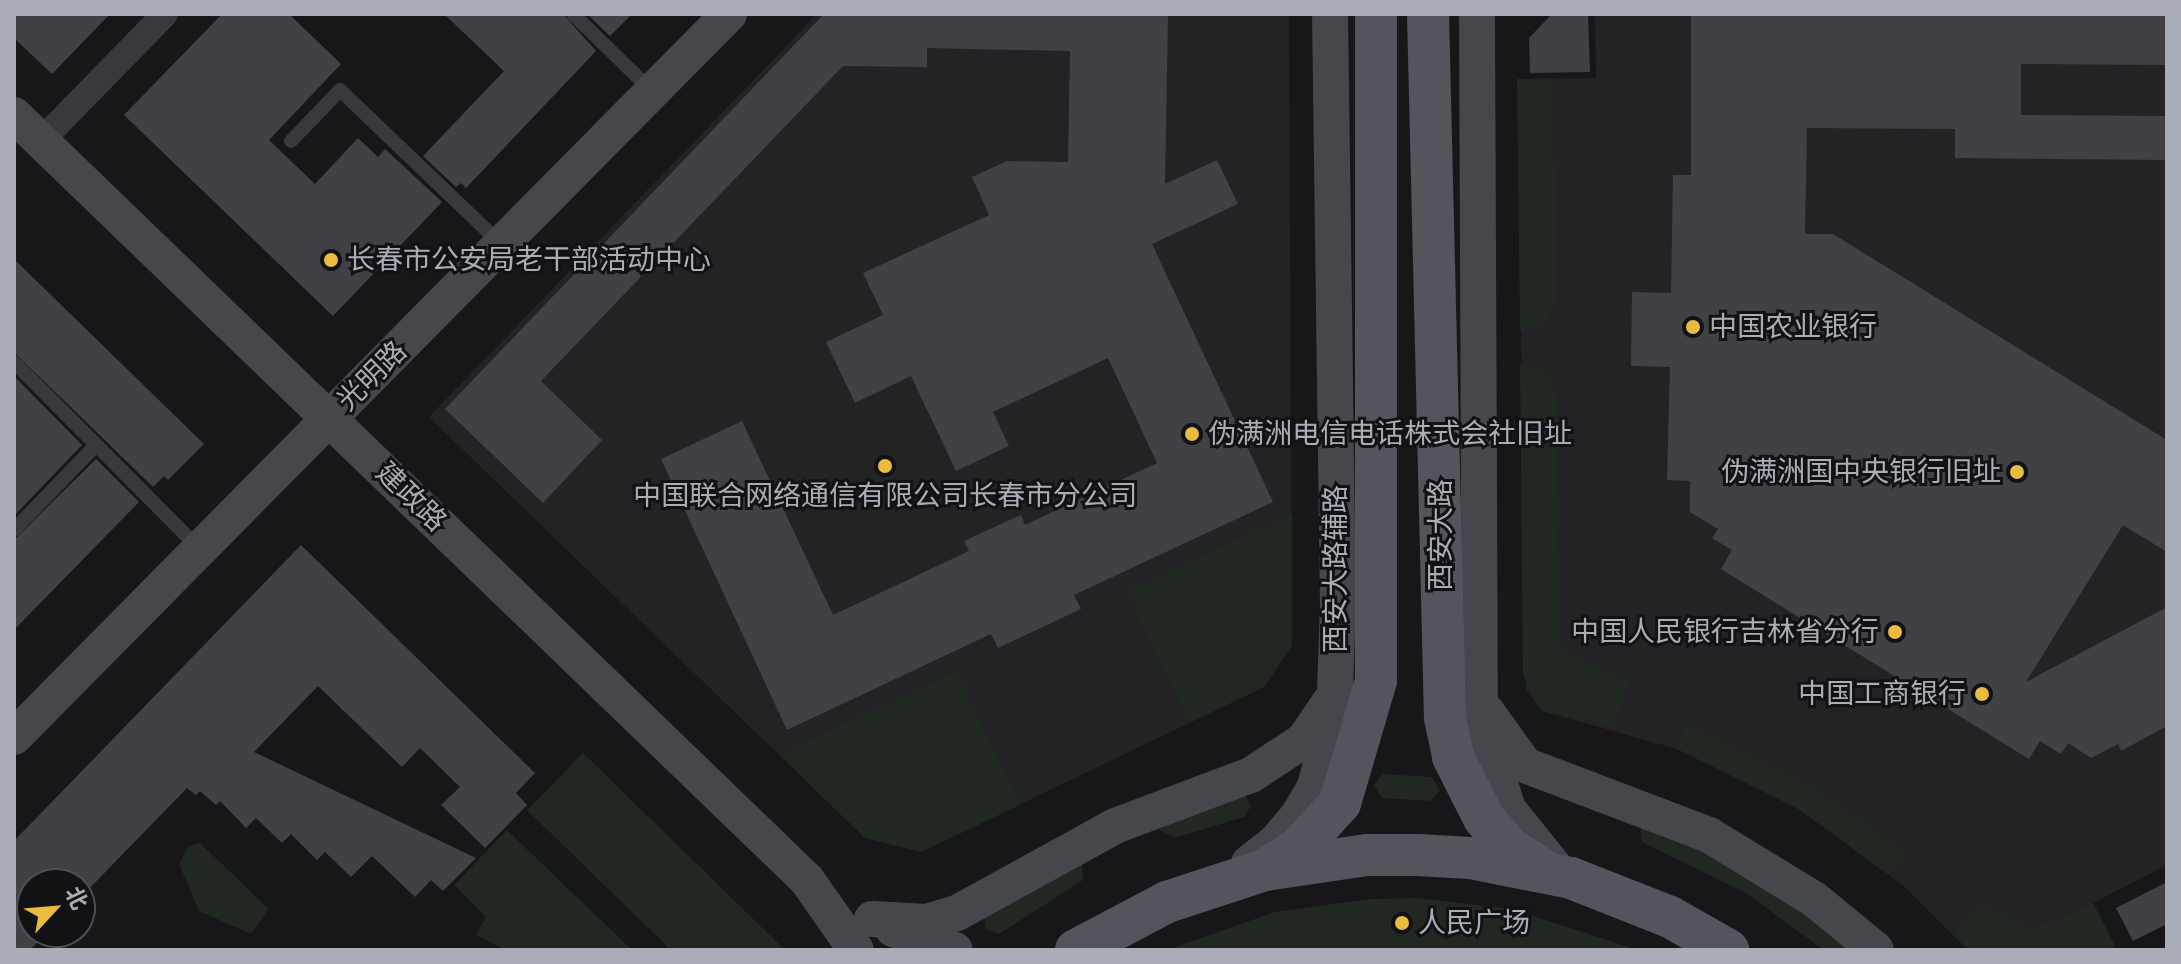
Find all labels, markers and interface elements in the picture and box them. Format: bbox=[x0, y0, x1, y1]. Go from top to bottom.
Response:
place label: 长春市公安局老干部活动中心 bbox=[347, 243, 711, 277]
marker: 长春市公安局老干部活动中心 bbox=[322, 251, 340, 269]
place label: 中国农业银行 bbox=[1709, 310, 1877, 344]
marker: 中国农业银行 bbox=[1684, 318, 1702, 336]
street label: 光明路 bbox=[330, 334, 414, 418]
place label: 伪满洲电信电话株式会社旧址 bbox=[1208, 417, 1572, 451]
marker: 伪满洲电信电话株式会社旧址 bbox=[1183, 425, 1201, 443]
place label: 伪满洲国中央银行旧址 bbox=[1721, 455, 2001, 489]
street label: 建政路 bbox=[369, 456, 453, 538]
marker: 中国联合网络通信有限公司长春市分公司 bbox=[876, 457, 894, 475]
marker: 伪满洲国中央银行旧址 bbox=[2008, 463, 2026, 481]
place label: 中国联合网络通信有限公司长春市分公司 bbox=[633, 479, 1137, 513]
street label: 西安大路 bbox=[1424, 479, 1458, 591]
street label: 西安大路辅路 bbox=[1319, 485, 1353, 653]
place label: 中国人民银行吉林省分行 bbox=[1571, 615, 1879, 649]
marker: 中国人民银行吉林省分行 bbox=[1886, 623, 1904, 641]
place label: 中国工商银行 bbox=[1798, 677, 1966, 711]
marker: 中国工商银行 bbox=[1973, 685, 1991, 703]
north arrow bbox=[16, 868, 96, 948]
text: 北 bbox=[59, 883, 92, 914]
place label: 人民广场 bbox=[1418, 906, 1530, 940]
marker: 人民广场 bbox=[1393, 914, 1411, 932]

